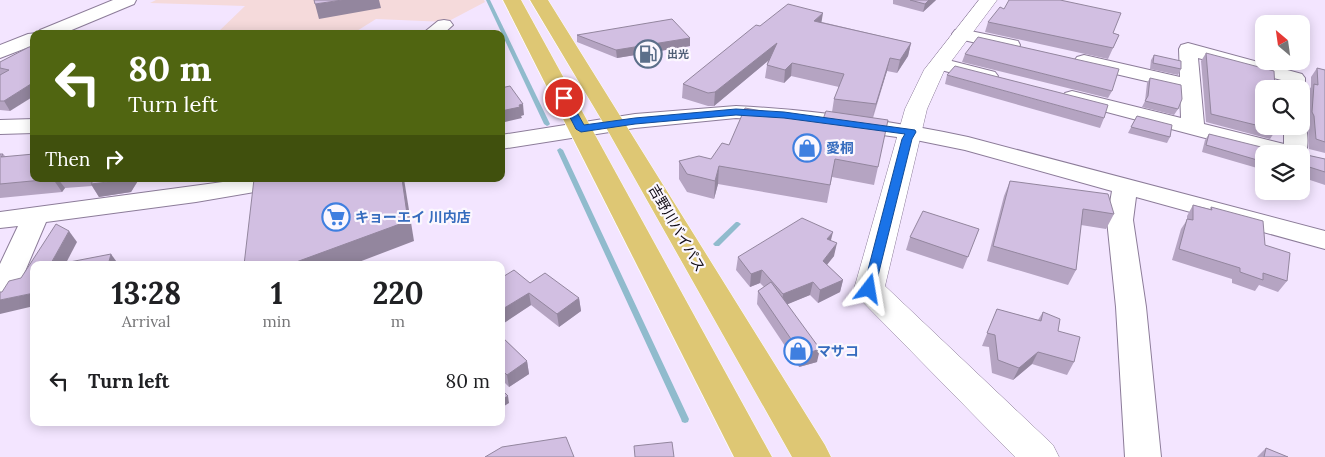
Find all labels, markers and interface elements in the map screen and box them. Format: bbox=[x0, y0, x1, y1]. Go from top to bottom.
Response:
north arrow bbox=[1255, 15, 1310, 70]
map controls bbox=[1255, 15, 1310, 200]
fuel station icon: 出光 bbox=[633, 39, 663, 69]
text: 80 m bbox=[128, 46, 212, 91]
place label: 出光 bbox=[667, 47, 689, 61]
icon: left bbox=[45, 50, 110, 115]
pin bbox=[543, 77, 585, 119]
button: search bbox=[1255, 80, 1310, 135]
icon: arrive bbox=[550, 84, 578, 112]
text: Turn left bbox=[128, 90, 218, 118]
shop icon: 愛桐 bbox=[792, 133, 822, 163]
place label: 愛桐 bbox=[826, 139, 854, 157]
icon: right bbox=[100, 145, 128, 173]
button: layers bbox=[1255, 145, 1310, 200]
text: Then bbox=[45, 147, 90, 171]
street label: 吉野川バイパス bbox=[645, 181, 709, 275]
supermarket icon: キョーエイ 川内店 bbox=[321, 202, 351, 232]
place label: キョーエイ 川内店 bbox=[355, 208, 471, 226]
position arrow bbox=[842, 262, 894, 314]
text: 13:28 bbox=[111, 274, 181, 312]
text: 1 bbox=[271, 274, 283, 312]
text: 220 bbox=[372, 274, 424, 312]
text: Arrival bbox=[122, 311, 171, 331]
text: min bbox=[263, 311, 291, 331]
text: m bbox=[391, 311, 405, 331]
shop icon: マサコ bbox=[783, 336, 813, 366]
place label: マサコ bbox=[817, 342, 859, 360]
icon: left bbox=[45, 367, 73, 395]
text: Turn left bbox=[88, 369, 169, 393]
text: 80 m bbox=[446, 369, 490, 393]

